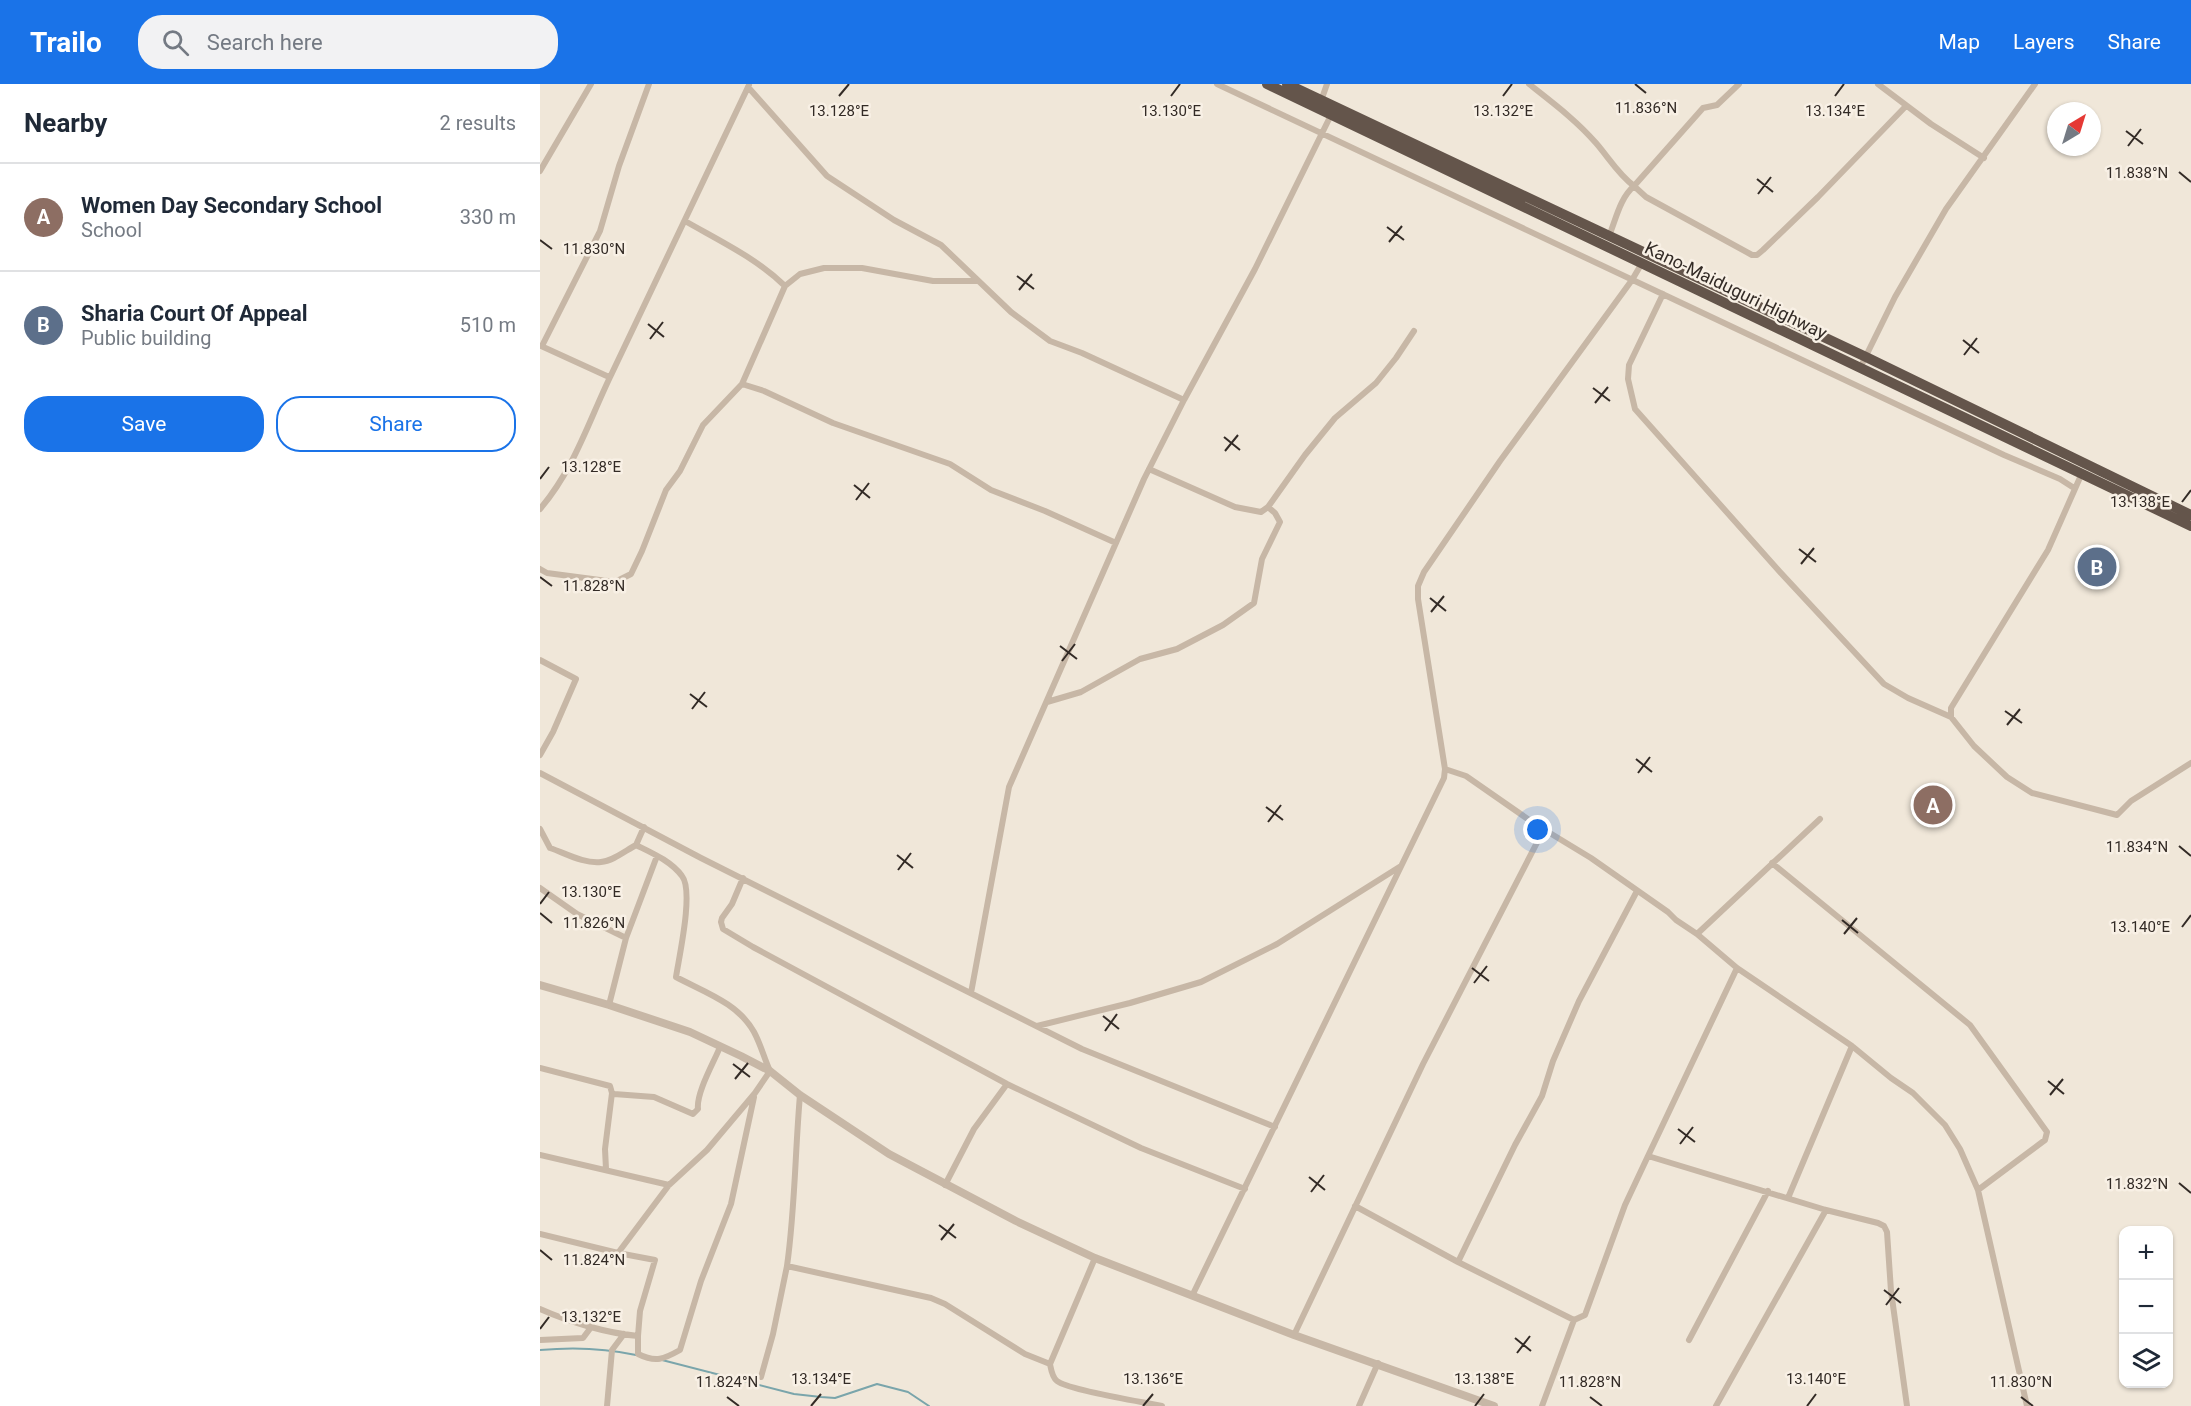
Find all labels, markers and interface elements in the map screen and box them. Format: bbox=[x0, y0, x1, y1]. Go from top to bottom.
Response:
search box bbox=[138, 15, 558, 69]
text: Trailo bbox=[30, 26, 102, 59]
icon: search bbox=[159, 26, 192, 59]
text: Search here bbox=[207, 30, 323, 55]
text: Map bbox=[1938, 30, 1980, 54]
text: Layers bbox=[2013, 30, 2074, 54]
text: Share bbox=[2107, 30, 2161, 54]
text: 11.836°N bbox=[1615, 99, 1677, 117]
text: 13.128°E bbox=[809, 102, 870, 120]
text: 13.130°E bbox=[1141, 102, 1202, 120]
text: 13.132°E bbox=[1473, 102, 1534, 120]
text: 13.134°E bbox=[1805, 102, 1866, 120]
north arrow bbox=[2047, 102, 2101, 156]
text: Nearby bbox=[24, 108, 107, 138]
text: 2 results bbox=[440, 111, 516, 135]
text: 11.838°N bbox=[2106, 164, 2168, 182]
text: Women Day Secondary School bbox=[81, 193, 382, 218]
text: A bbox=[37, 205, 50, 229]
text: 330 m bbox=[460, 205, 516, 229]
text: School bbox=[81, 218, 142, 242]
street label: Kano-Maiduguri Highway bbox=[1641, 237, 1831, 344]
text: 11.830°N bbox=[563, 240, 625, 258]
text: Sharia Court Of Appeal bbox=[81, 301, 308, 326]
text: B bbox=[37, 313, 50, 337]
text: 510 m bbox=[460, 313, 516, 337]
text: Public building bbox=[81, 326, 211, 350]
button: Save bbox=[24, 396, 264, 452]
button: Share bbox=[276, 396, 516, 452]
text: 13.128°E bbox=[561, 458, 622, 476]
text: 13.138°E bbox=[2110, 493, 2171, 511]
pin: B bbox=[2078, 544, 2116, 590]
text: 11.828°N bbox=[563, 577, 625, 595]
pin: A bbox=[1914, 782, 1952, 828]
your location bbox=[1523, 815, 1552, 844]
text: 11.834°N bbox=[2106, 838, 2168, 856]
text: 13.130°E bbox=[561, 883, 622, 901]
text: 11.826°N bbox=[563, 914, 625, 932]
text: 13.140°E bbox=[2110, 918, 2171, 936]
text: 11.832°N bbox=[2106, 1175, 2168, 1193]
map controls bbox=[2119, 1226, 2173, 1388]
button: + bbox=[2119, 1226, 2173, 1280]
text: 11.824°N bbox=[563, 1251, 625, 1269]
button: − bbox=[2119, 1280, 2173, 1334]
text: 13.132°E bbox=[561, 1308, 622, 1326]
button: layers bbox=[2119, 1334, 2173, 1388]
text: 13.134°E bbox=[791, 1370, 852, 1388]
text: 13.136°E bbox=[1123, 1370, 1184, 1388]
text: 13.138°E bbox=[1454, 1370, 1515, 1388]
text: 13.140°E bbox=[1786, 1370, 1847, 1388]
text: 11.824°N bbox=[696, 1373, 758, 1391]
text: 11.828°N bbox=[1559, 1373, 1621, 1391]
text: 11.830°N bbox=[1990, 1373, 2052, 1391]

